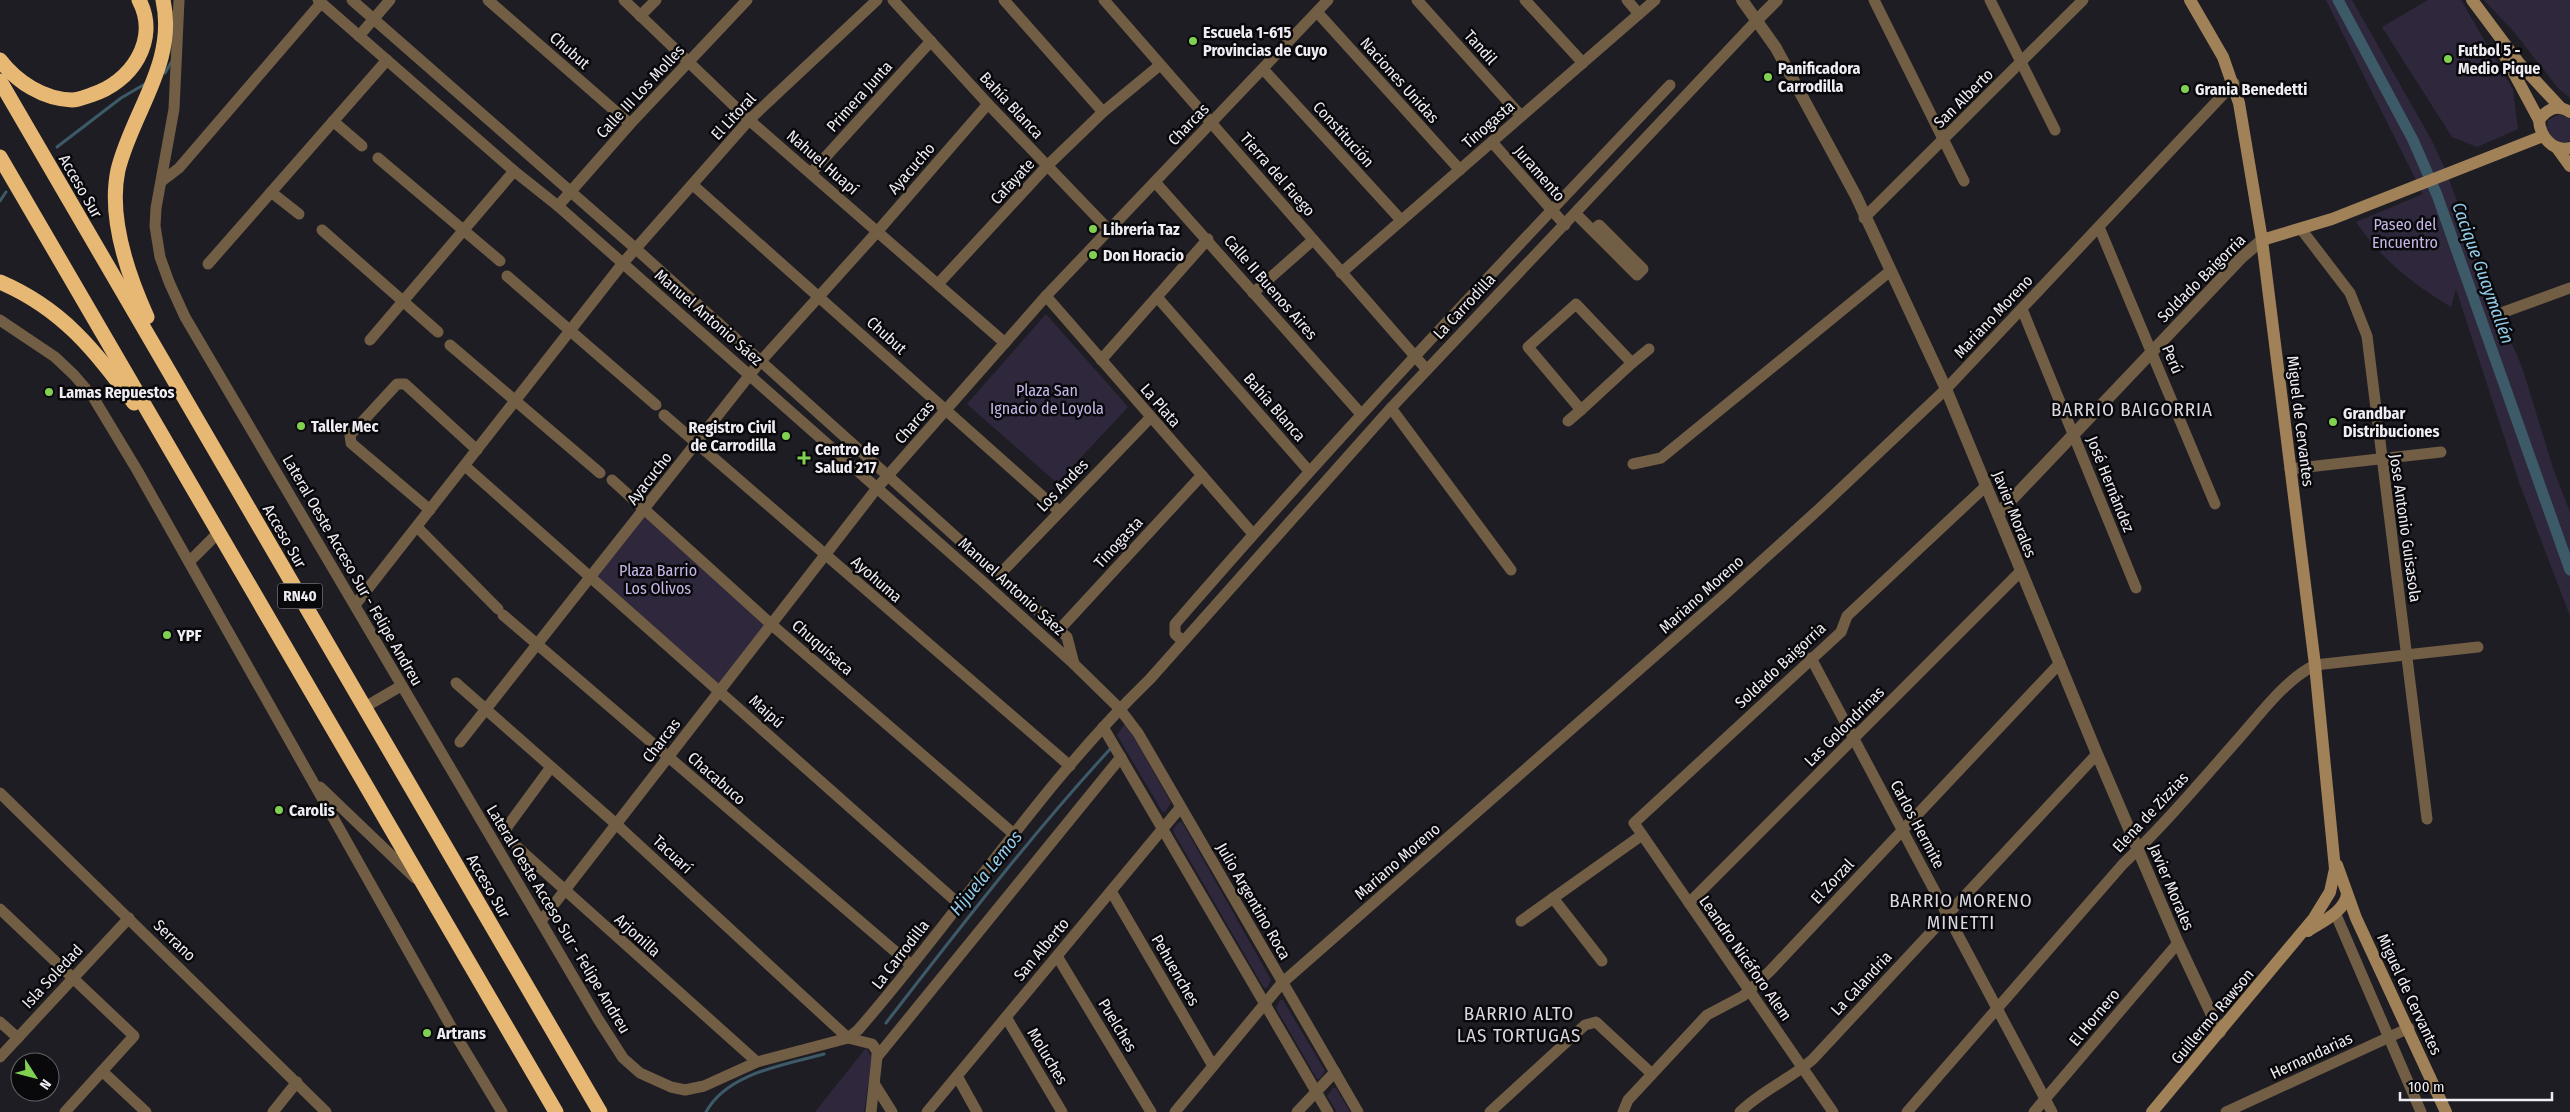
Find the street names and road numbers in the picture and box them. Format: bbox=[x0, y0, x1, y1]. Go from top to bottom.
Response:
street label: Tandil bbox=[1460, 26, 1501, 68]
street label: Chubut bbox=[546, 28, 594, 73]
street label: Naciones Unidas bbox=[1356, 34, 1443, 127]
street label: Calle III Los Molles bbox=[592, 41, 689, 142]
street label: Primera Junta bbox=[823, 57, 896, 136]
street label: San Alberto bbox=[1930, 65, 1997, 132]
street label: Bahía Blanca bbox=[976, 68, 1047, 143]
street label: El Litoral bbox=[707, 89, 760, 144]
street label: Tinogasta bbox=[1458, 96, 1518, 152]
street label: Constitución bbox=[1309, 97, 1378, 171]
street label: Charcas bbox=[1164, 99, 1213, 149]
street label: Nahuel Huapí bbox=[783, 126, 862, 199]
street label: Tierra del Fuego bbox=[1236, 129, 1319, 220]
street label: Ayacucho bbox=[884, 139, 939, 198]
street label: Juramento bbox=[1510, 142, 1569, 205]
street label: Acceso Sur bbox=[55, 151, 107, 222]
street label: Cafayate bbox=[986, 154, 1038, 208]
street label: Soldado Baigorria bbox=[2153, 230, 2250, 326]
street label: Calle II Buenos Aires bbox=[1220, 231, 1321, 344]
street label: Manuel Antonio Sáez bbox=[651, 265, 766, 369]
street label: La Carrodilla bbox=[1429, 270, 1499, 343]
street label: Mariano Moreno bbox=[1950, 271, 2037, 362]
street label: Chubut bbox=[863, 313, 911, 359]
street label: Perú bbox=[2158, 342, 2187, 377]
street label: Miguel de Cervantes bbox=[2283, 355, 2318, 488]
street label: Bahía Blanca bbox=[1240, 369, 1310, 446]
street label: La Plata bbox=[1136, 380, 1185, 431]
street label: Charcas bbox=[891, 397, 938, 448]
street label: José Hernández bbox=[2083, 433, 2138, 535]
street label: Ayacucho bbox=[623, 448, 676, 509]
street label: Lateral Oeste Acceso Sur - Felipe Andreu bbox=[279, 452, 427, 689]
street label: Jose Antonio Guisasola bbox=[2386, 453, 2425, 604]
street label: Los Andes bbox=[1033, 455, 1092, 516]
street label: Javier Morales bbox=[1989, 468, 2041, 560]
street label: Acceso Sur bbox=[259, 501, 311, 572]
street label: Tinogasta bbox=[1090, 513, 1147, 572]
street label: Manuel Antonio Sáez bbox=[955, 534, 1069, 639]
street label: Ayohuma bbox=[847, 552, 906, 607]
street label: Mariano Moreno bbox=[1655, 552, 1747, 637]
road number: RN40 bbox=[278, 584, 322, 608]
street label: Chuquisaca bbox=[788, 616, 857, 679]
street label: Soldado Baigorria bbox=[1731, 618, 1830, 712]
street label: Las Golondrinas bbox=[1800, 682, 1888, 770]
street label: Maipú bbox=[745, 691, 788, 732]
street label: Charcas bbox=[638, 714, 685, 766]
street label: Chacabuco bbox=[684, 748, 750, 809]
street label: Elena de Zizzias bbox=[2108, 768, 2192, 856]
street label: Carlos Hermite bbox=[1886, 777, 1949, 872]
street label: Lateral Oeste Acceso Sur - Felipe Andreu bbox=[483, 802, 635, 1037]
street label: Mariano Moreno bbox=[1351, 819, 1444, 904]
street label: Tacuarí bbox=[649, 831, 696, 877]
street label: Julio Argentino Roca bbox=[1212, 839, 1295, 963]
street label: Javier Morales bbox=[2145, 841, 2198, 933]
street label: Acceso Sur bbox=[463, 851, 515, 922]
street label: El Zorzal bbox=[1807, 855, 1858, 908]
street label: Leandro Nicéforo Alem bbox=[1695, 892, 1796, 1024]
street label: Arjonilla bbox=[611, 910, 665, 961]
street label: San Alberto bbox=[1010, 914, 1073, 985]
street label: Serrano bbox=[150, 916, 200, 965]
street label: La Carrodilla bbox=[868, 916, 933, 993]
street label: Pehuenches bbox=[1148, 931, 1204, 1009]
street label: Miguel de Cervantes bbox=[2373, 931, 2446, 1058]
street label: Isla Soledad bbox=[18, 941, 87, 1012]
street label: La Calandria bbox=[1827, 947, 1896, 1019]
street label: Guillermo Rawson bbox=[2167, 965, 2258, 1068]
street label: El Hornero bbox=[2065, 985, 2124, 1050]
street label: Puelches bbox=[1094, 995, 1141, 1055]
street label: Moluches bbox=[1023, 1025, 1072, 1088]
street label: Hernandarias bbox=[2267, 1028, 2355, 1083]

